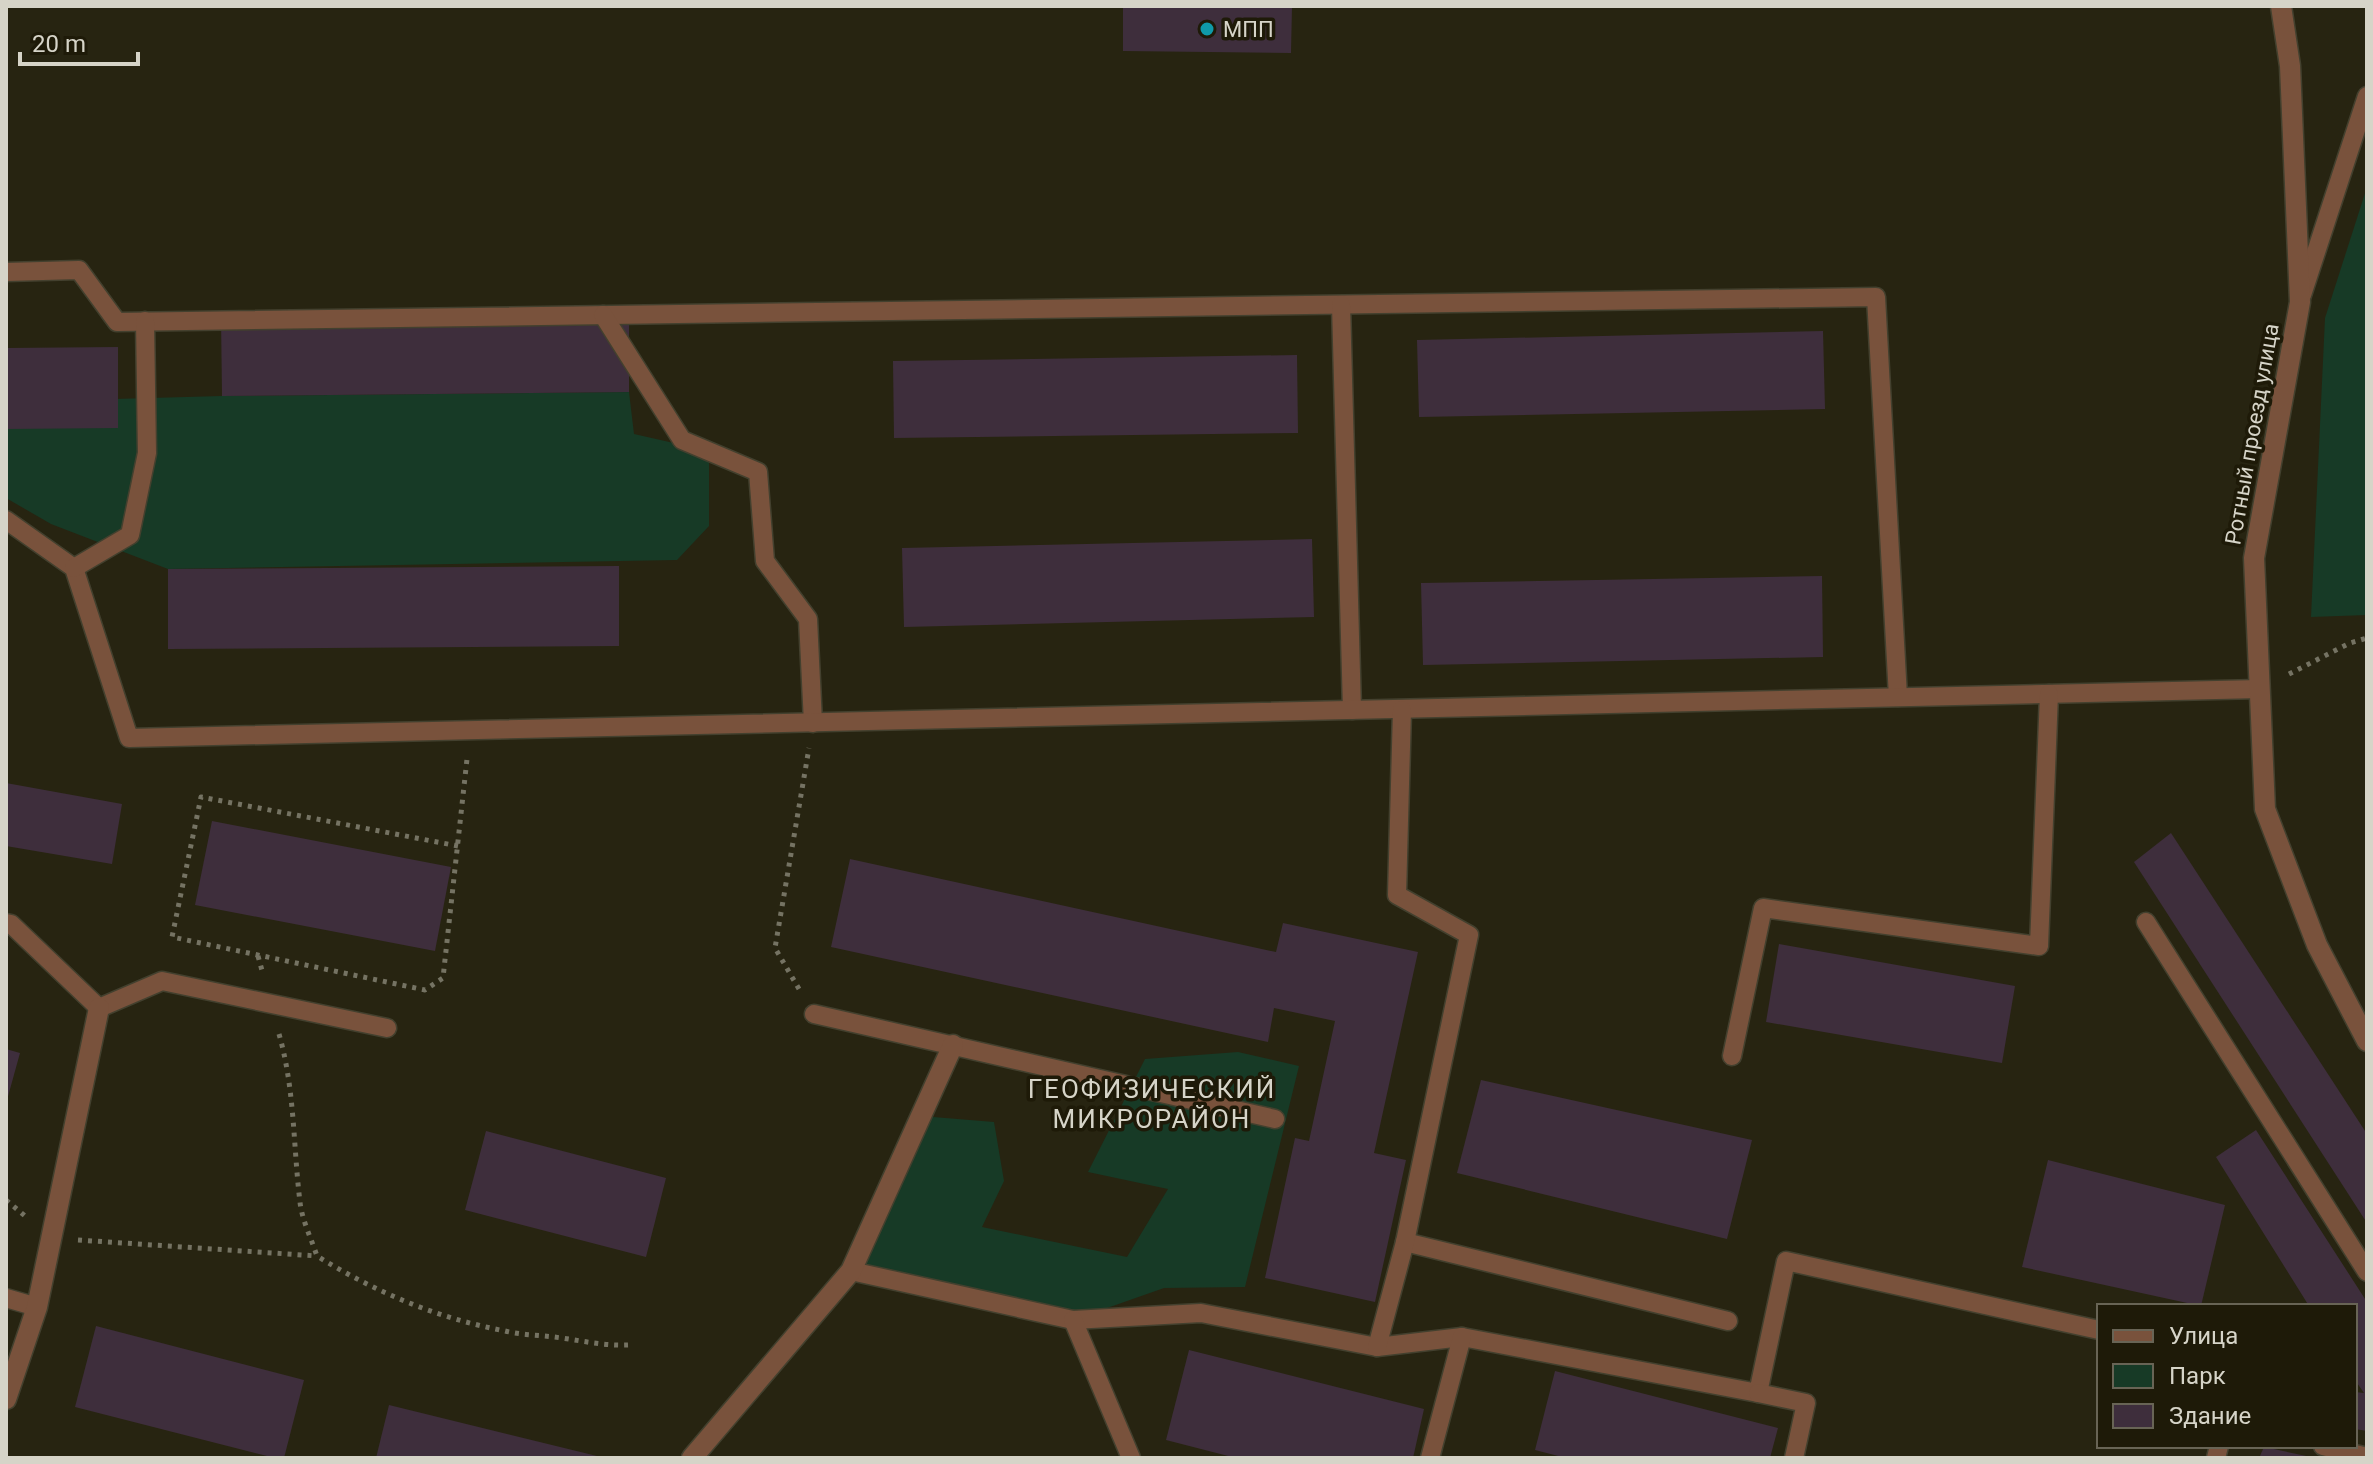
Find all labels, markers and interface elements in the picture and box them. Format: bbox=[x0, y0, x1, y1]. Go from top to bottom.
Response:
scale bar bbox=[20, 16, 138, 66]
place label: МПП bbox=[1223, 17, 1274, 42]
marker: МПП bbox=[1198, 20, 1216, 38]
text: 20 m bbox=[32, 30, 86, 58]
street label: Ротный проезд улица bbox=[2220, 321, 2284, 547]
district label: ГЕОФИЗИЧЕСКИЙ МИКРОРАЙОН bbox=[1028, 1074, 1276, 1134]
legend bbox=[2097, 1304, 2357, 1448]
text: Улица bbox=[2169, 1322, 2238, 1350]
text: Парк bbox=[2169, 1362, 2226, 1390]
text: Здание bbox=[2169, 1402, 2251, 1430]

